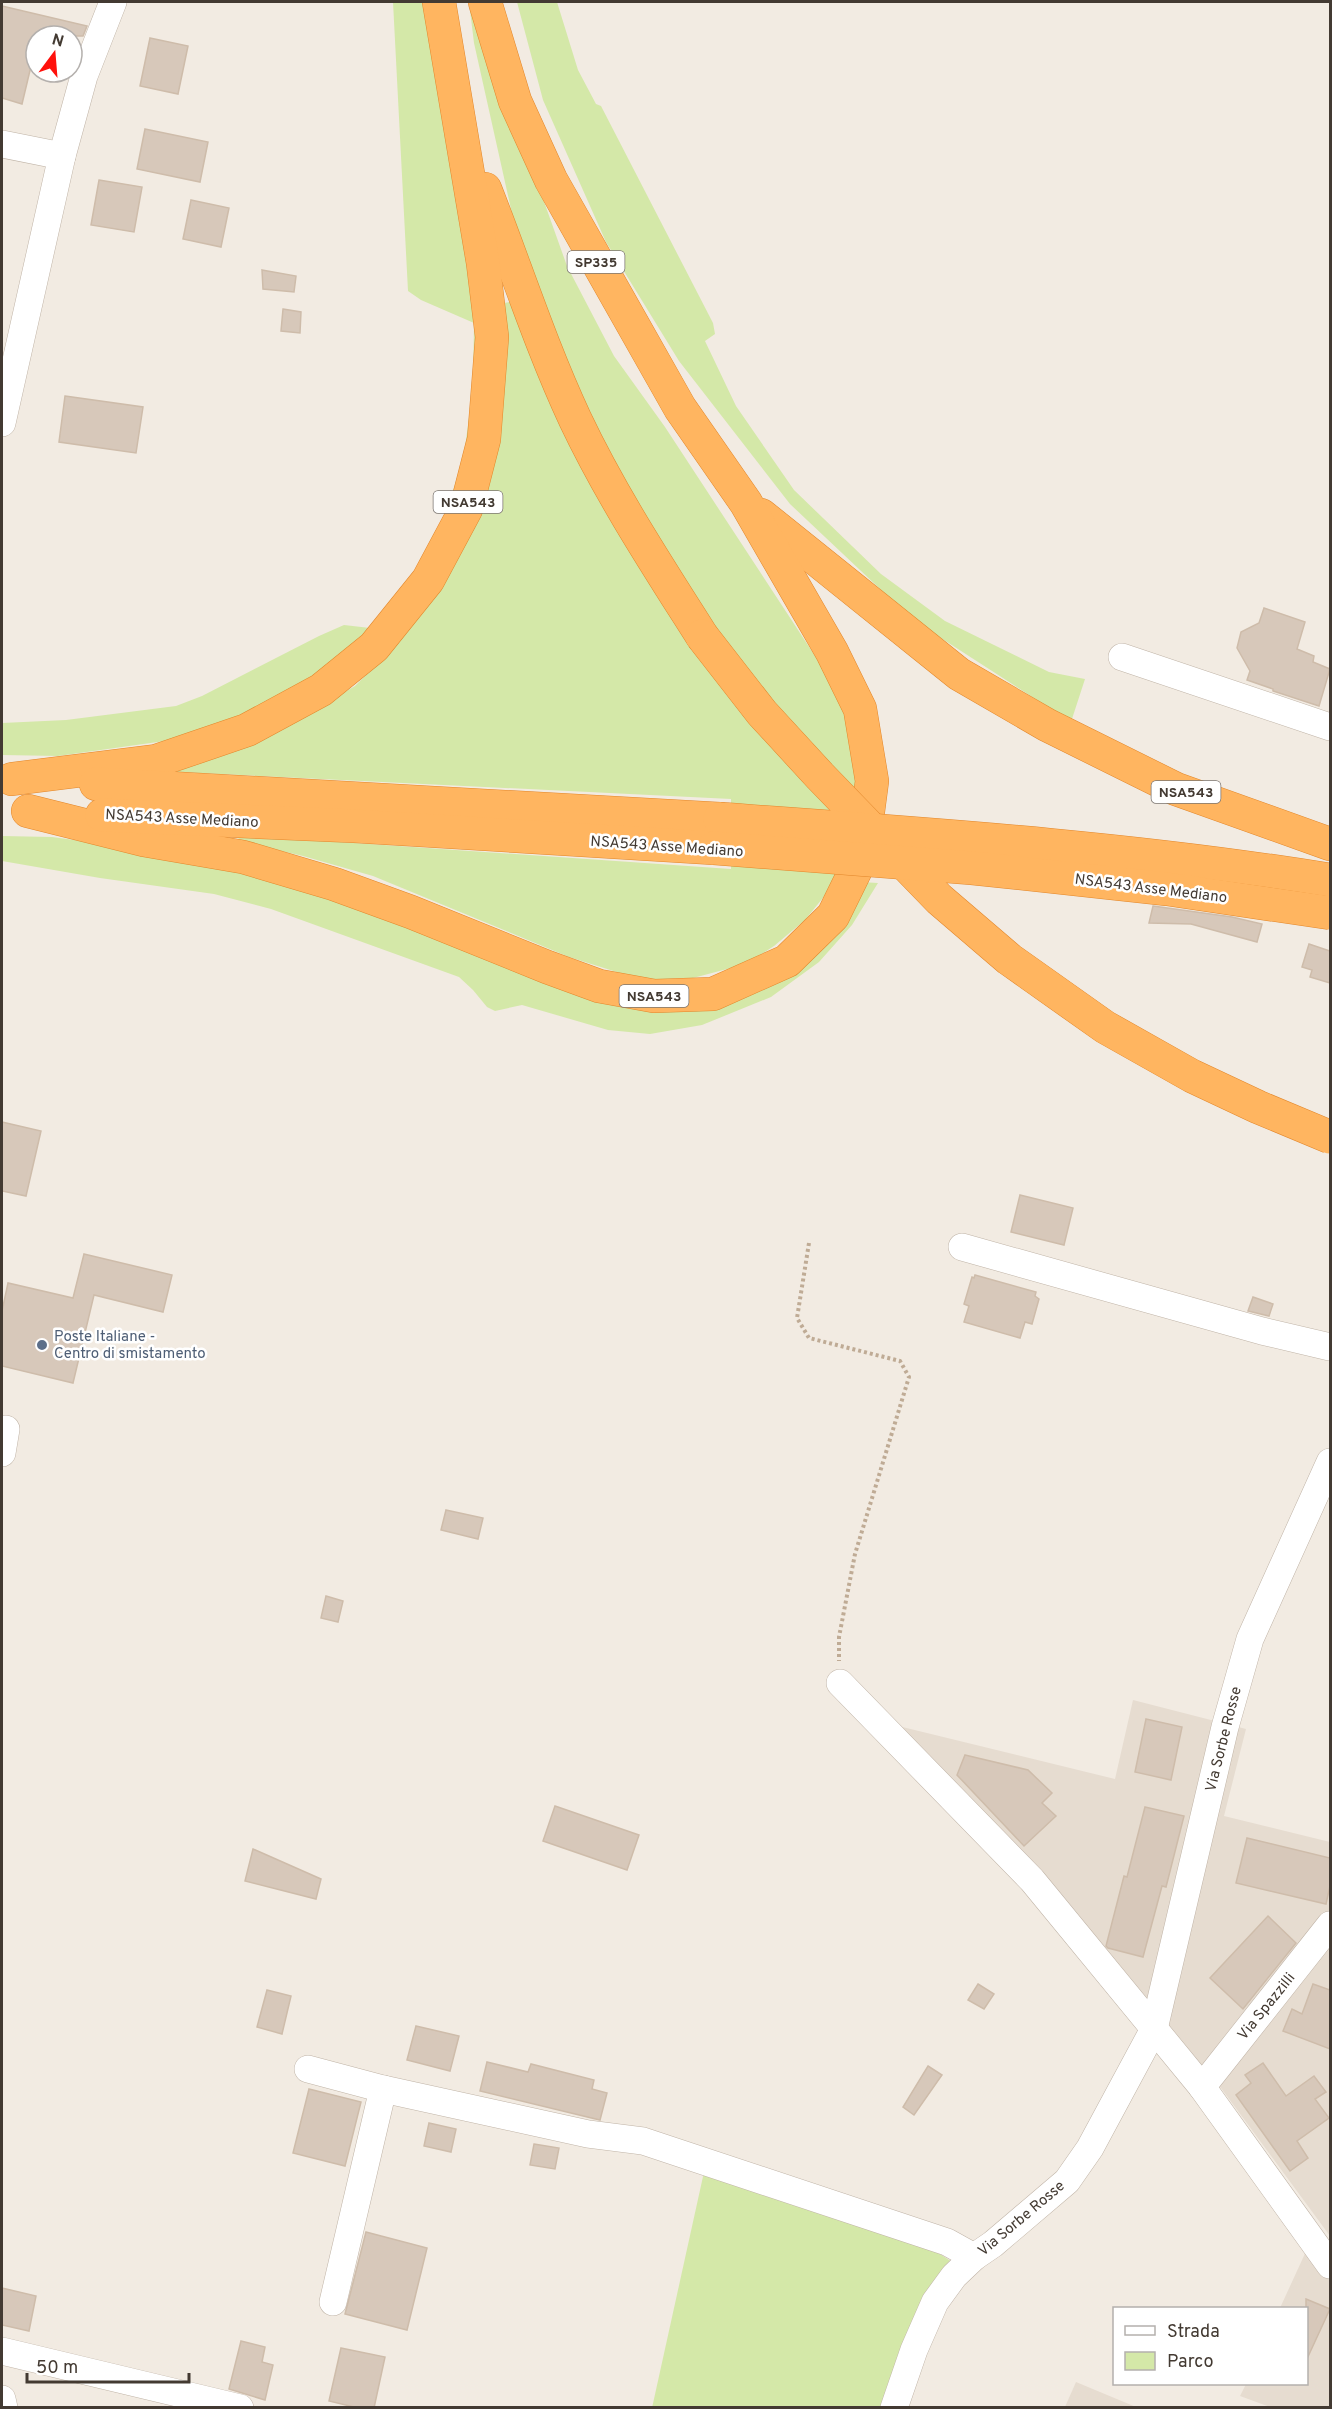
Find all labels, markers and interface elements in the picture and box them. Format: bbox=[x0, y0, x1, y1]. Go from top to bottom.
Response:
north arrow bbox=[24, 24, 84, 84]
text: N bbox=[49, 30, 66, 53]
road number: SP335 bbox=[568, 251, 624, 273]
road number: NSA543 bbox=[434, 491, 502, 513]
road number: NSA543 bbox=[1152, 781, 1220, 803]
street label: NSA543 Asse Mediano bbox=[105, 806, 259, 833]
street label: NSA543 Asse Mediano bbox=[590, 833, 744, 862]
street label: NSA543 Asse Mediano bbox=[1073, 871, 1228, 908]
road number: NSA543 bbox=[620, 985, 688, 1007]
place label: Poste Italiane - Centro di smistamento bbox=[54, 1328, 206, 1364]
marker: Poste Italiane - Centro di smistamento bbox=[35, 1338, 49, 1352]
street label: Via Sorbe Rosse bbox=[1202, 1685, 1247, 1794]
street label: Via Spazzilli bbox=[1234, 1969, 1300, 2044]
street label: Via Sorbe Rosse bbox=[975, 2177, 1069, 2261]
legend bbox=[1113, 2307, 1308, 2385]
text: Strada bbox=[1167, 2321, 1220, 2344]
scale bar bbox=[27, 2346, 189, 2384]
text: Parco bbox=[1167, 2351, 1213, 2374]
text: 50 m bbox=[36, 2357, 78, 2380]

